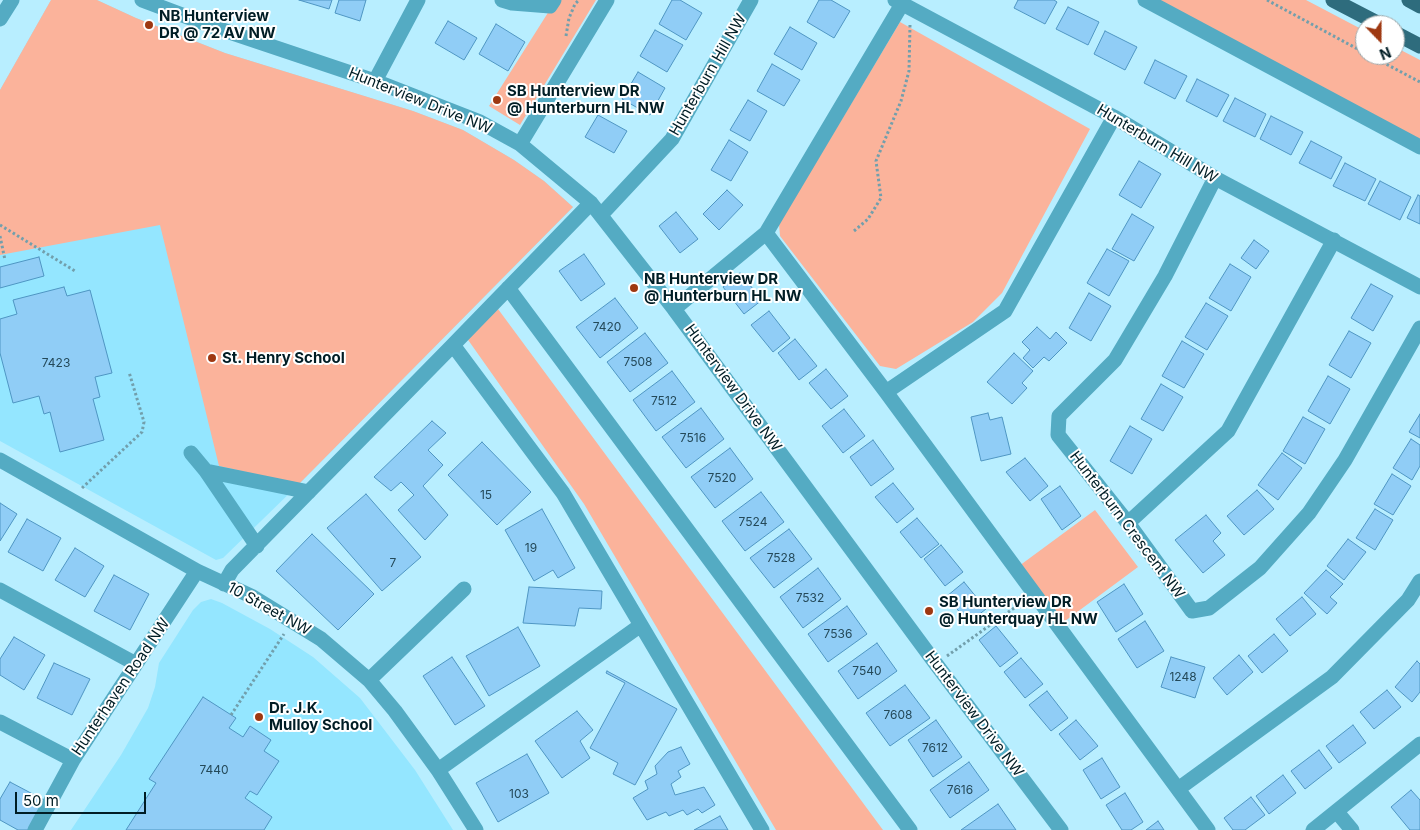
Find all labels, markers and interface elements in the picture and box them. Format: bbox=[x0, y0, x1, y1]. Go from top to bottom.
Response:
place label: NB Hunterview DR @ 72 AV NW bbox=[159, 7, 276, 42]
street label: Hunterburn Hill NW bbox=[666, 11, 750, 139]
north arrow bbox=[1355, 15, 1405, 65]
marker: NB Hunterview DR @ 72 AV NW bbox=[143, 19, 155, 31]
text: N bbox=[1377, 44, 1394, 63]
street label: Hunterview Drive NW bbox=[346, 64, 494, 138]
place label: SB Hunterview DR @ Hunterburn HL NW bbox=[507, 82, 664, 117]
marker: SB Hunterview DR @ Hunterburn HL NW bbox=[491, 94, 503, 106]
street label: Hunterburn Hill NW bbox=[1093, 101, 1221, 187]
place label: NB Hunterview DR @ Hunterburn HL NW bbox=[644, 270, 801, 305]
marker: NB Hunterview DR @ Hunterburn HL NW bbox=[628, 282, 640, 294]
house number: 7420 bbox=[593, 320, 621, 334]
street label: Hunterview Drive NW bbox=[681, 321, 785, 455]
place label: St. Henry School bbox=[222, 349, 345, 367]
marker: St. Henry School bbox=[206, 352, 218, 364]
house number: 7508 bbox=[624, 355, 652, 369]
house number: 7423 bbox=[42, 356, 70, 370]
house number: 7512 bbox=[651, 394, 677, 408]
house number: 7516 bbox=[680, 431, 706, 445]
street label: Hunterburn Crescent NW bbox=[1066, 448, 1188, 602]
house number: 7520 bbox=[708, 471, 736, 485]
house number: 15 bbox=[480, 488, 492, 502]
house number: 7524 bbox=[739, 515, 767, 529]
house number: 19 bbox=[525, 541, 537, 555]
house number: 7528 bbox=[767, 551, 795, 565]
house number: 7 bbox=[390, 556, 396, 570]
street label: 10 Street NW bbox=[224, 579, 314, 639]
house number: 7532 bbox=[796, 591, 824, 605]
place label: SB Hunterview DR @ Hunterquay HL NW bbox=[939, 593, 1098, 628]
marker: SB Hunterview DR @ Hunterquay HL NW bbox=[923, 605, 935, 617]
street label: Hunterhaven Road NW bbox=[68, 615, 174, 759]
house number: 7536 bbox=[824, 627, 852, 641]
street label: Hunterview Drive NW bbox=[921, 648, 1027, 780]
house number: 7540 bbox=[852, 664, 882, 678]
house number: 1248 bbox=[1169, 670, 1197, 684]
place label: Dr. J.K. Mulloy School bbox=[269, 699, 372, 734]
house number: 7608 bbox=[883, 708, 913, 722]
marker: Dr. J.K. Mulloy School bbox=[253, 711, 265, 723]
house number: 7612 bbox=[922, 741, 948, 755]
house number: 7440 bbox=[199, 763, 229, 777]
scale bar bbox=[18, 782, 149, 814]
house number: 7616 bbox=[947, 783, 973, 797]
house number: 103 bbox=[509, 787, 529, 801]
text: 50 m bbox=[23, 791, 59, 810]

